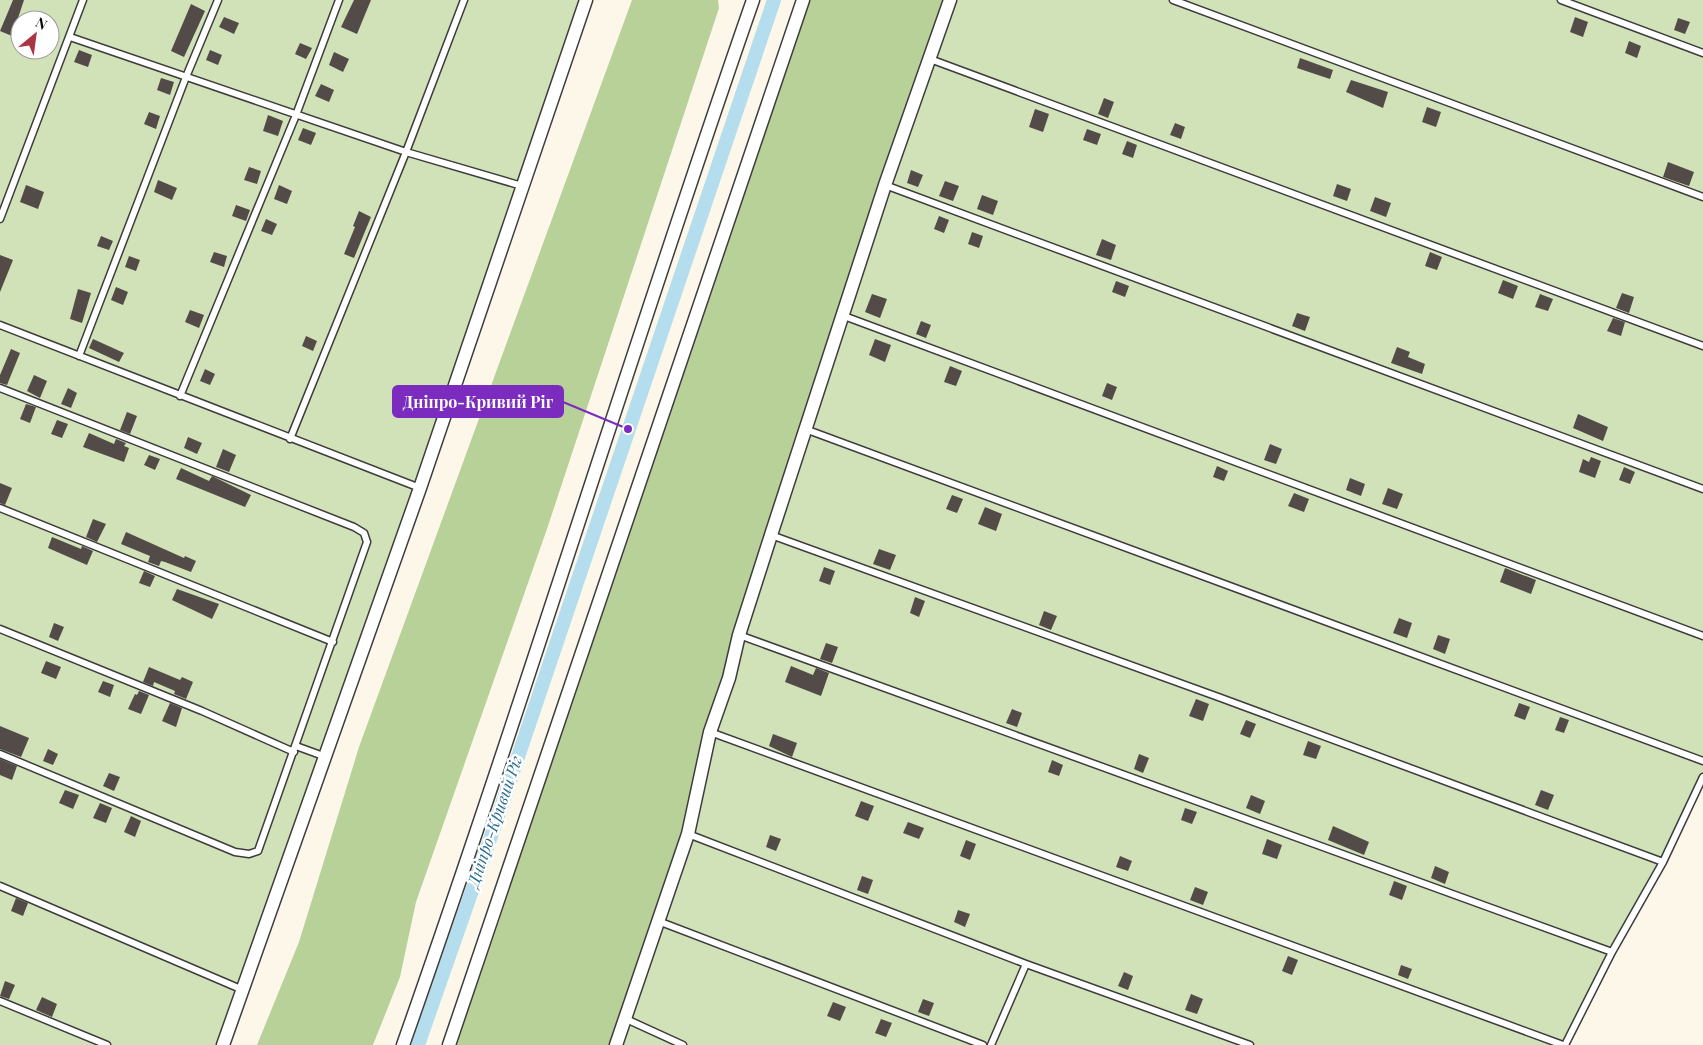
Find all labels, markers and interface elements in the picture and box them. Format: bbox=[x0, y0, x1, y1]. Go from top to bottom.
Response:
north arrow bbox=[10, 10, 60, 60]
text: N bbox=[33, 12, 51, 34]
callout: Дніпро-Кривий Ріг bbox=[393, 386, 563, 417]
text: Дніпро-Кривий Ріг bbox=[403, 391, 554, 412]
water label: Дніпро-Кривий Ріг bbox=[461, 753, 526, 892]

